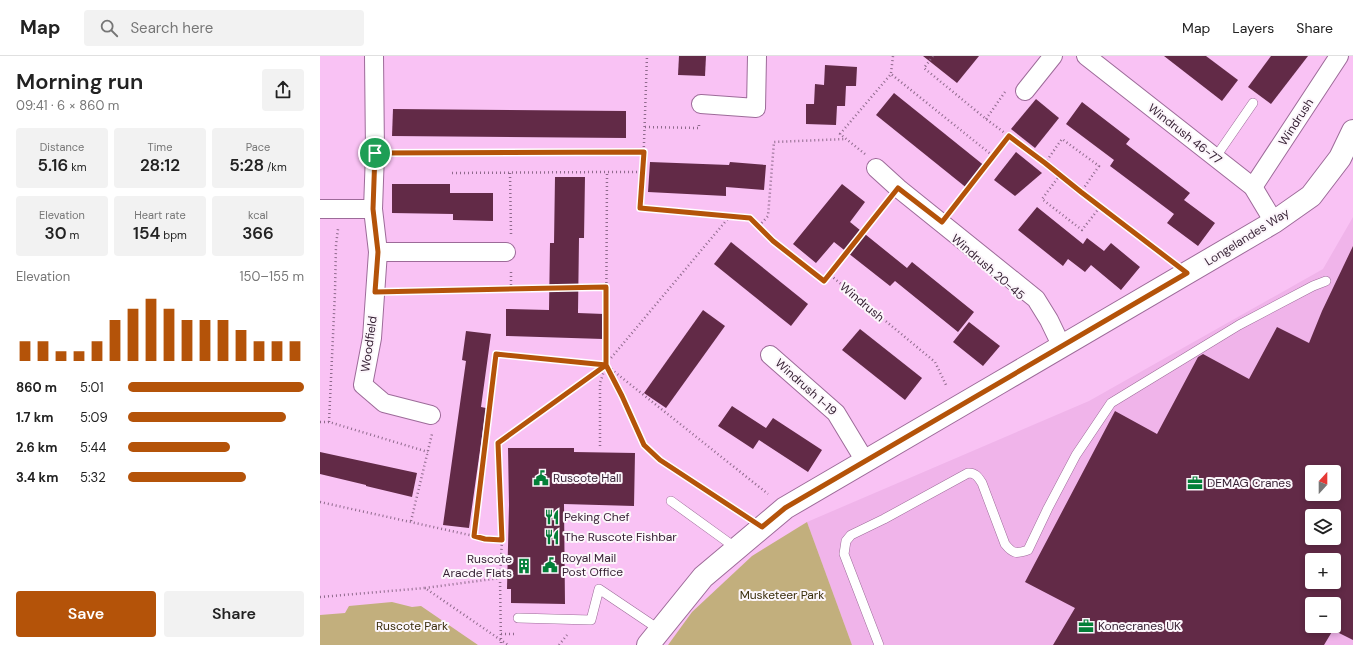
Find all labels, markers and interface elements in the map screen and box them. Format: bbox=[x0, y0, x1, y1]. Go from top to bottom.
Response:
search box bbox=[84, 10, 364, 46]
text: Map bbox=[20, 15, 60, 40]
icon: search bbox=[98, 17, 120, 39]
text: Search here bbox=[130, 18, 213, 38]
text: Map bbox=[1182, 19, 1210, 37]
text: Layers bbox=[1232, 19, 1274, 37]
text: Share bbox=[1296, 19, 1333, 37]
text: Morning run bbox=[16, 67, 143, 96]
button: share bbox=[262, 69, 304, 111]
street label: Windrush bbox=[1275, 95, 1317, 149]
text: 09:41 · 6 × 860 m bbox=[16, 97, 119, 114]
street label: Windrush 46-77 bbox=[1145, 100, 1225, 168]
pin bbox=[358, 136, 392, 170]
text: Distance bbox=[40, 140, 84, 154]
text: Time bbox=[148, 140, 172, 154]
text: Pace bbox=[246, 140, 270, 154]
icon: arrive bbox=[364, 142, 386, 164]
text: 5.16 bbox=[38, 154, 68, 176]
text: 28:12 bbox=[140, 154, 180, 176]
text: 5:28 bbox=[229, 154, 264, 176]
text: km bbox=[68, 160, 86, 174]
text: /km bbox=[264, 160, 287, 174]
street label: Longelandes Way bbox=[1202, 204, 1293, 269]
text: Elevation bbox=[39, 208, 85, 222]
text: Heart rate bbox=[134, 208, 186, 222]
text: kcal bbox=[248, 208, 268, 222]
text: 30 bbox=[45, 222, 67, 244]
text: 154 bbox=[133, 222, 160, 244]
text: 366 bbox=[242, 222, 274, 244]
text: m bbox=[67, 228, 79, 242]
text: bpm bbox=[160, 228, 187, 242]
street label: Windrush 20-45 bbox=[948, 231, 1028, 303]
text: Elevation bbox=[16, 268, 70, 285]
text: 150–155 m bbox=[239, 268, 304, 285]
street label: Windrush bbox=[836, 279, 888, 325]
street label: Woodfield bbox=[357, 315, 381, 373]
street label: Windrush 1-19 bbox=[772, 355, 840, 419]
text: 860 m bbox=[16, 379, 57, 396]
text: 5:01 bbox=[80, 379, 104, 396]
text: 1.7 km bbox=[16, 409, 53, 426]
text: 5:09 bbox=[80, 409, 108, 426]
text: 2.6 km bbox=[16, 439, 57, 456]
text: 5:44 bbox=[80, 439, 106, 456]
north arrow bbox=[1305, 465, 1341, 501]
map controls bbox=[1305, 465, 1341, 633]
text: 3.4 km bbox=[16, 469, 58, 486]
text: 5:32 bbox=[80, 469, 106, 486]
public building icon: Ruscote Hall bbox=[532, 469, 550, 487]
place label: Ruscote Hall bbox=[553, 470, 621, 486]
office icon: DEMAG Cranes bbox=[1186, 474, 1204, 492]
place label: DEMAG Cranes bbox=[1207, 475, 1291, 491]
restaurant icon: Peking Chef bbox=[543, 508, 561, 526]
place label: Peking Chef bbox=[564, 509, 630, 525]
button: layers bbox=[1305, 509, 1341, 545]
restaurant icon: The Ruscote Fishbar bbox=[543, 528, 561, 546]
place label: The Ruscote Fishbar bbox=[564, 529, 677, 545]
place label: Royal Mail Post Office bbox=[562, 550, 623, 580]
place label: Ruscote Aracde Flats bbox=[442, 551, 512, 581]
button: + bbox=[1305, 553, 1341, 589]
public building icon: Royal Mail Post Office bbox=[541, 556, 559, 574]
building icon: Ruscote Aracde Flats bbox=[515, 557, 533, 575]
park label: Musketeer Park bbox=[740, 587, 824, 603]
button: Save bbox=[16, 591, 156, 637]
button: Share bbox=[164, 591, 304, 637]
button: − bbox=[1305, 597, 1341, 633]
office icon: Konecranes UK bbox=[1077, 617, 1095, 635]
park label: Ruscote Park bbox=[376, 618, 448, 634]
place label: Konecranes UK bbox=[1098, 618, 1181, 634]

